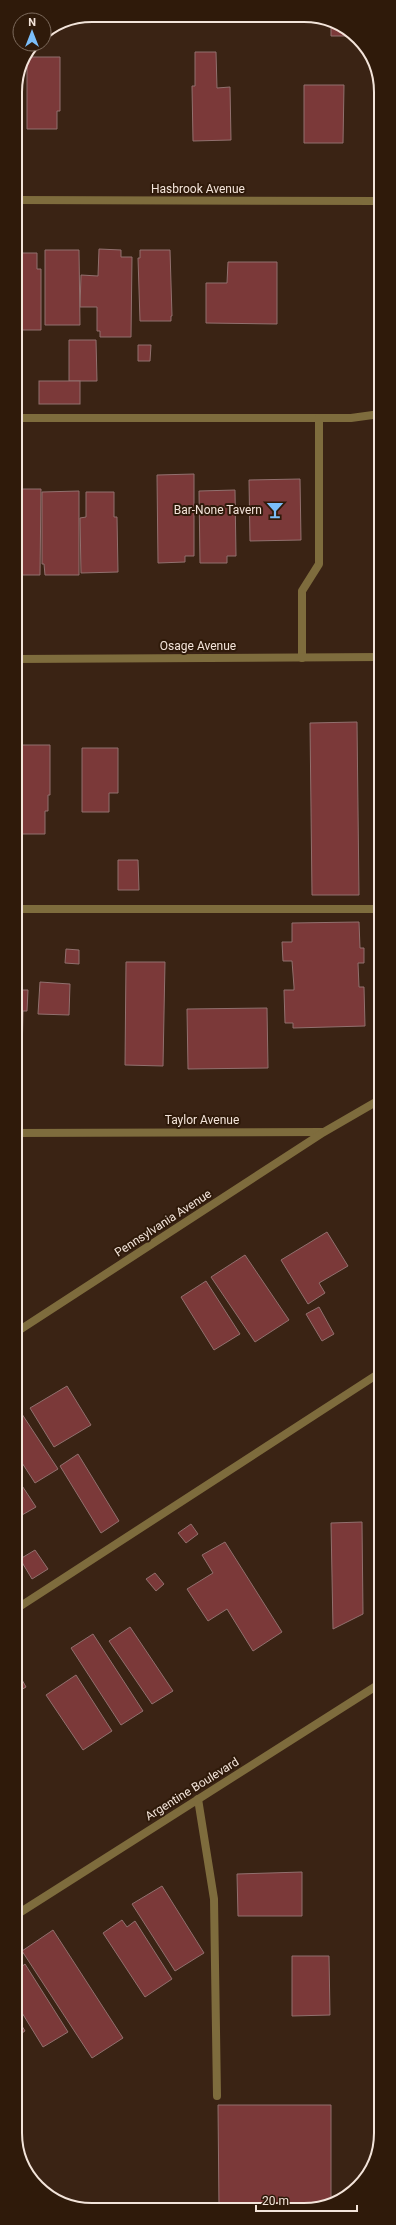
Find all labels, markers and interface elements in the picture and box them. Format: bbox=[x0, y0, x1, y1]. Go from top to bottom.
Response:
north arrow bbox=[12, 12, 52, 52]
text: N bbox=[28, 16, 36, 29]
street label: Hasbrook Avenue bbox=[151, 182, 245, 196]
bar icon: Bar-None Tavern bbox=[265, 500, 285, 520]
place label: Bar-None Tavern bbox=[174, 503, 262, 517]
street label: Osage Avenue bbox=[160, 639, 236, 653]
street label: Taylor Avenue bbox=[165, 1113, 239, 1127]
street label: Pennsylvania Avenue bbox=[112, 1187, 214, 1259]
street label: Argentine Boulevard bbox=[143, 1755, 241, 1823]
scale bar bbox=[256, 2187, 357, 2213]
text: 20 m bbox=[262, 2194, 289, 2208]

